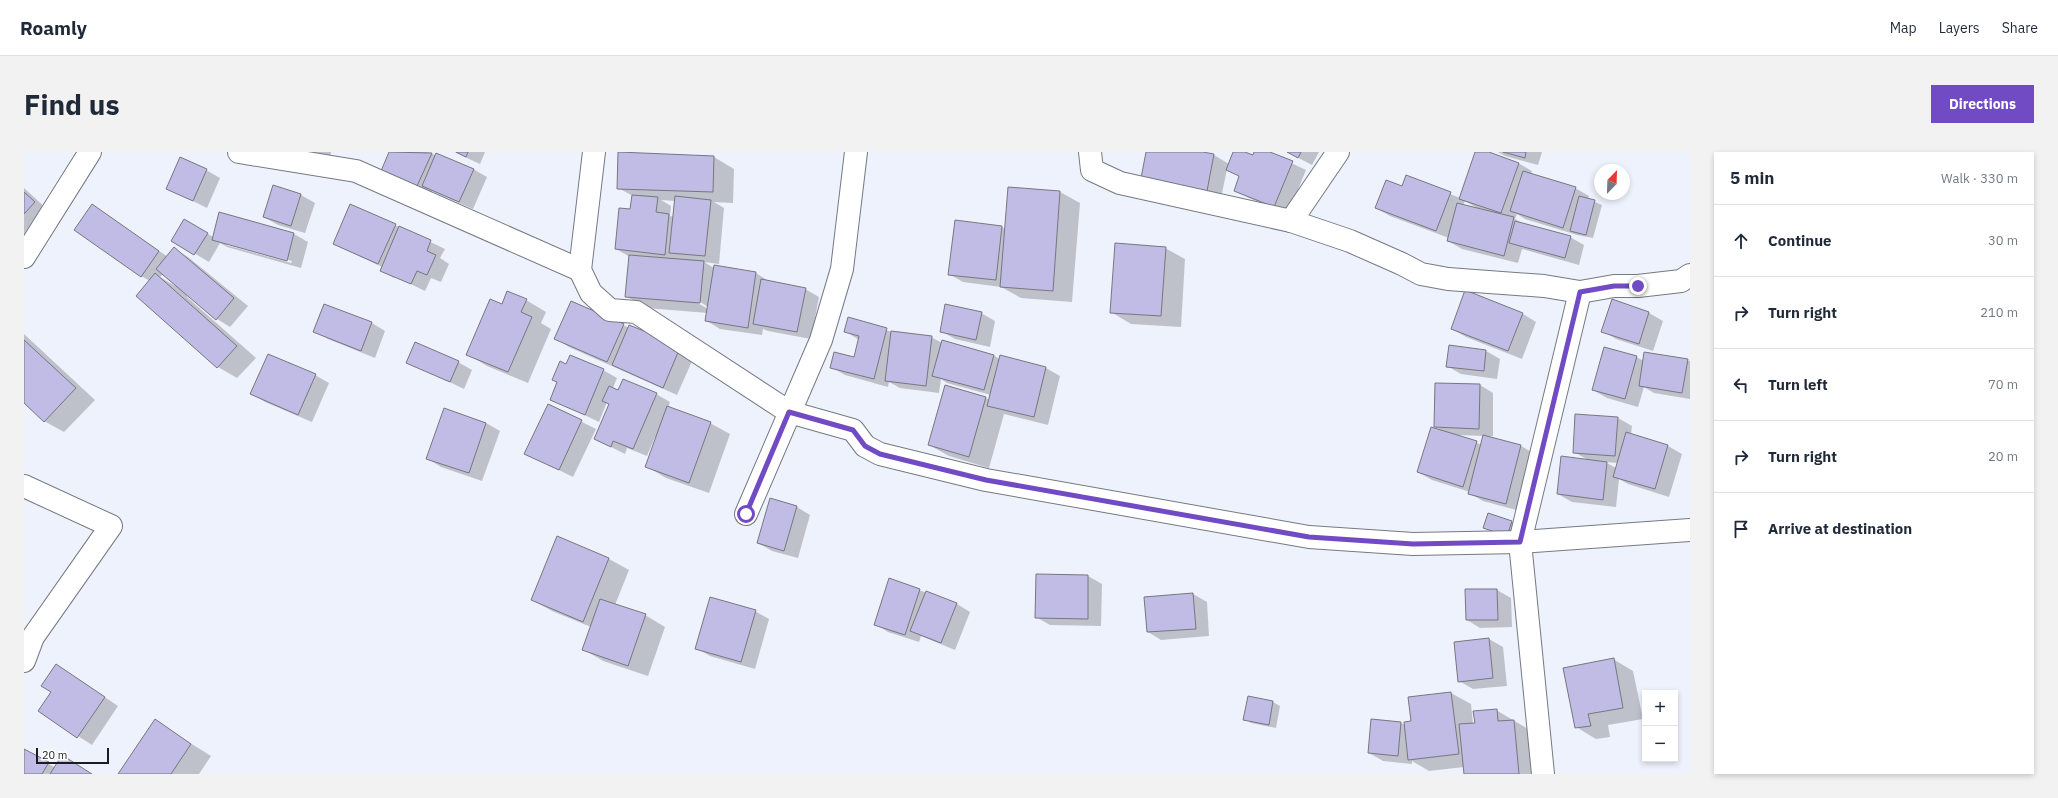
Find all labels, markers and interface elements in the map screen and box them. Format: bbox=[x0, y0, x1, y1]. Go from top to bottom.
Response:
text: Roamly bbox=[20, 16, 87, 40]
text: Map bbox=[1890, 19, 1917, 37]
text: Layers bbox=[1939, 19, 1980, 37]
text: Share bbox=[2002, 19, 2038, 37]
button: Directions bbox=[1931, 85, 2034, 123]
text: Find us bbox=[24, 86, 120, 123]
north arrow bbox=[1594, 164, 1630, 200]
text: 5 min bbox=[1730, 167, 1774, 189]
text: Walk · 330 m bbox=[1941, 170, 2018, 187]
icon: ahead bbox=[1730, 230, 1752, 252]
text: Continue bbox=[1768, 231, 1832, 250]
text: 30 m bbox=[1988, 232, 2018, 249]
route end bbox=[1629, 277, 1647, 295]
icon: right bbox=[1730, 302, 1752, 324]
text: Turn right bbox=[1768, 303, 1837, 322]
text: 210 m bbox=[1980, 304, 2018, 321]
icon: left bbox=[1730, 374, 1752, 396]
text: Turn left bbox=[1768, 375, 1828, 394]
text: 70 m bbox=[1988, 376, 2018, 393]
icon: right bbox=[1730, 446, 1752, 468]
text: Turn right bbox=[1768, 447, 1837, 466]
text: 20 m bbox=[1988, 448, 2018, 465]
route start bbox=[737, 505, 755, 523]
icon: arrive bbox=[1730, 518, 1752, 540]
text: Arrive at destination bbox=[1768, 519, 1912, 538]
map controls bbox=[1642, 690, 1678, 762]
button: + bbox=[1642, 690, 1678, 726]
button: − bbox=[1642, 726, 1678, 762]
scale bar bbox=[36, 746, 109, 765]
text: 20 m bbox=[42, 748, 67, 762]

